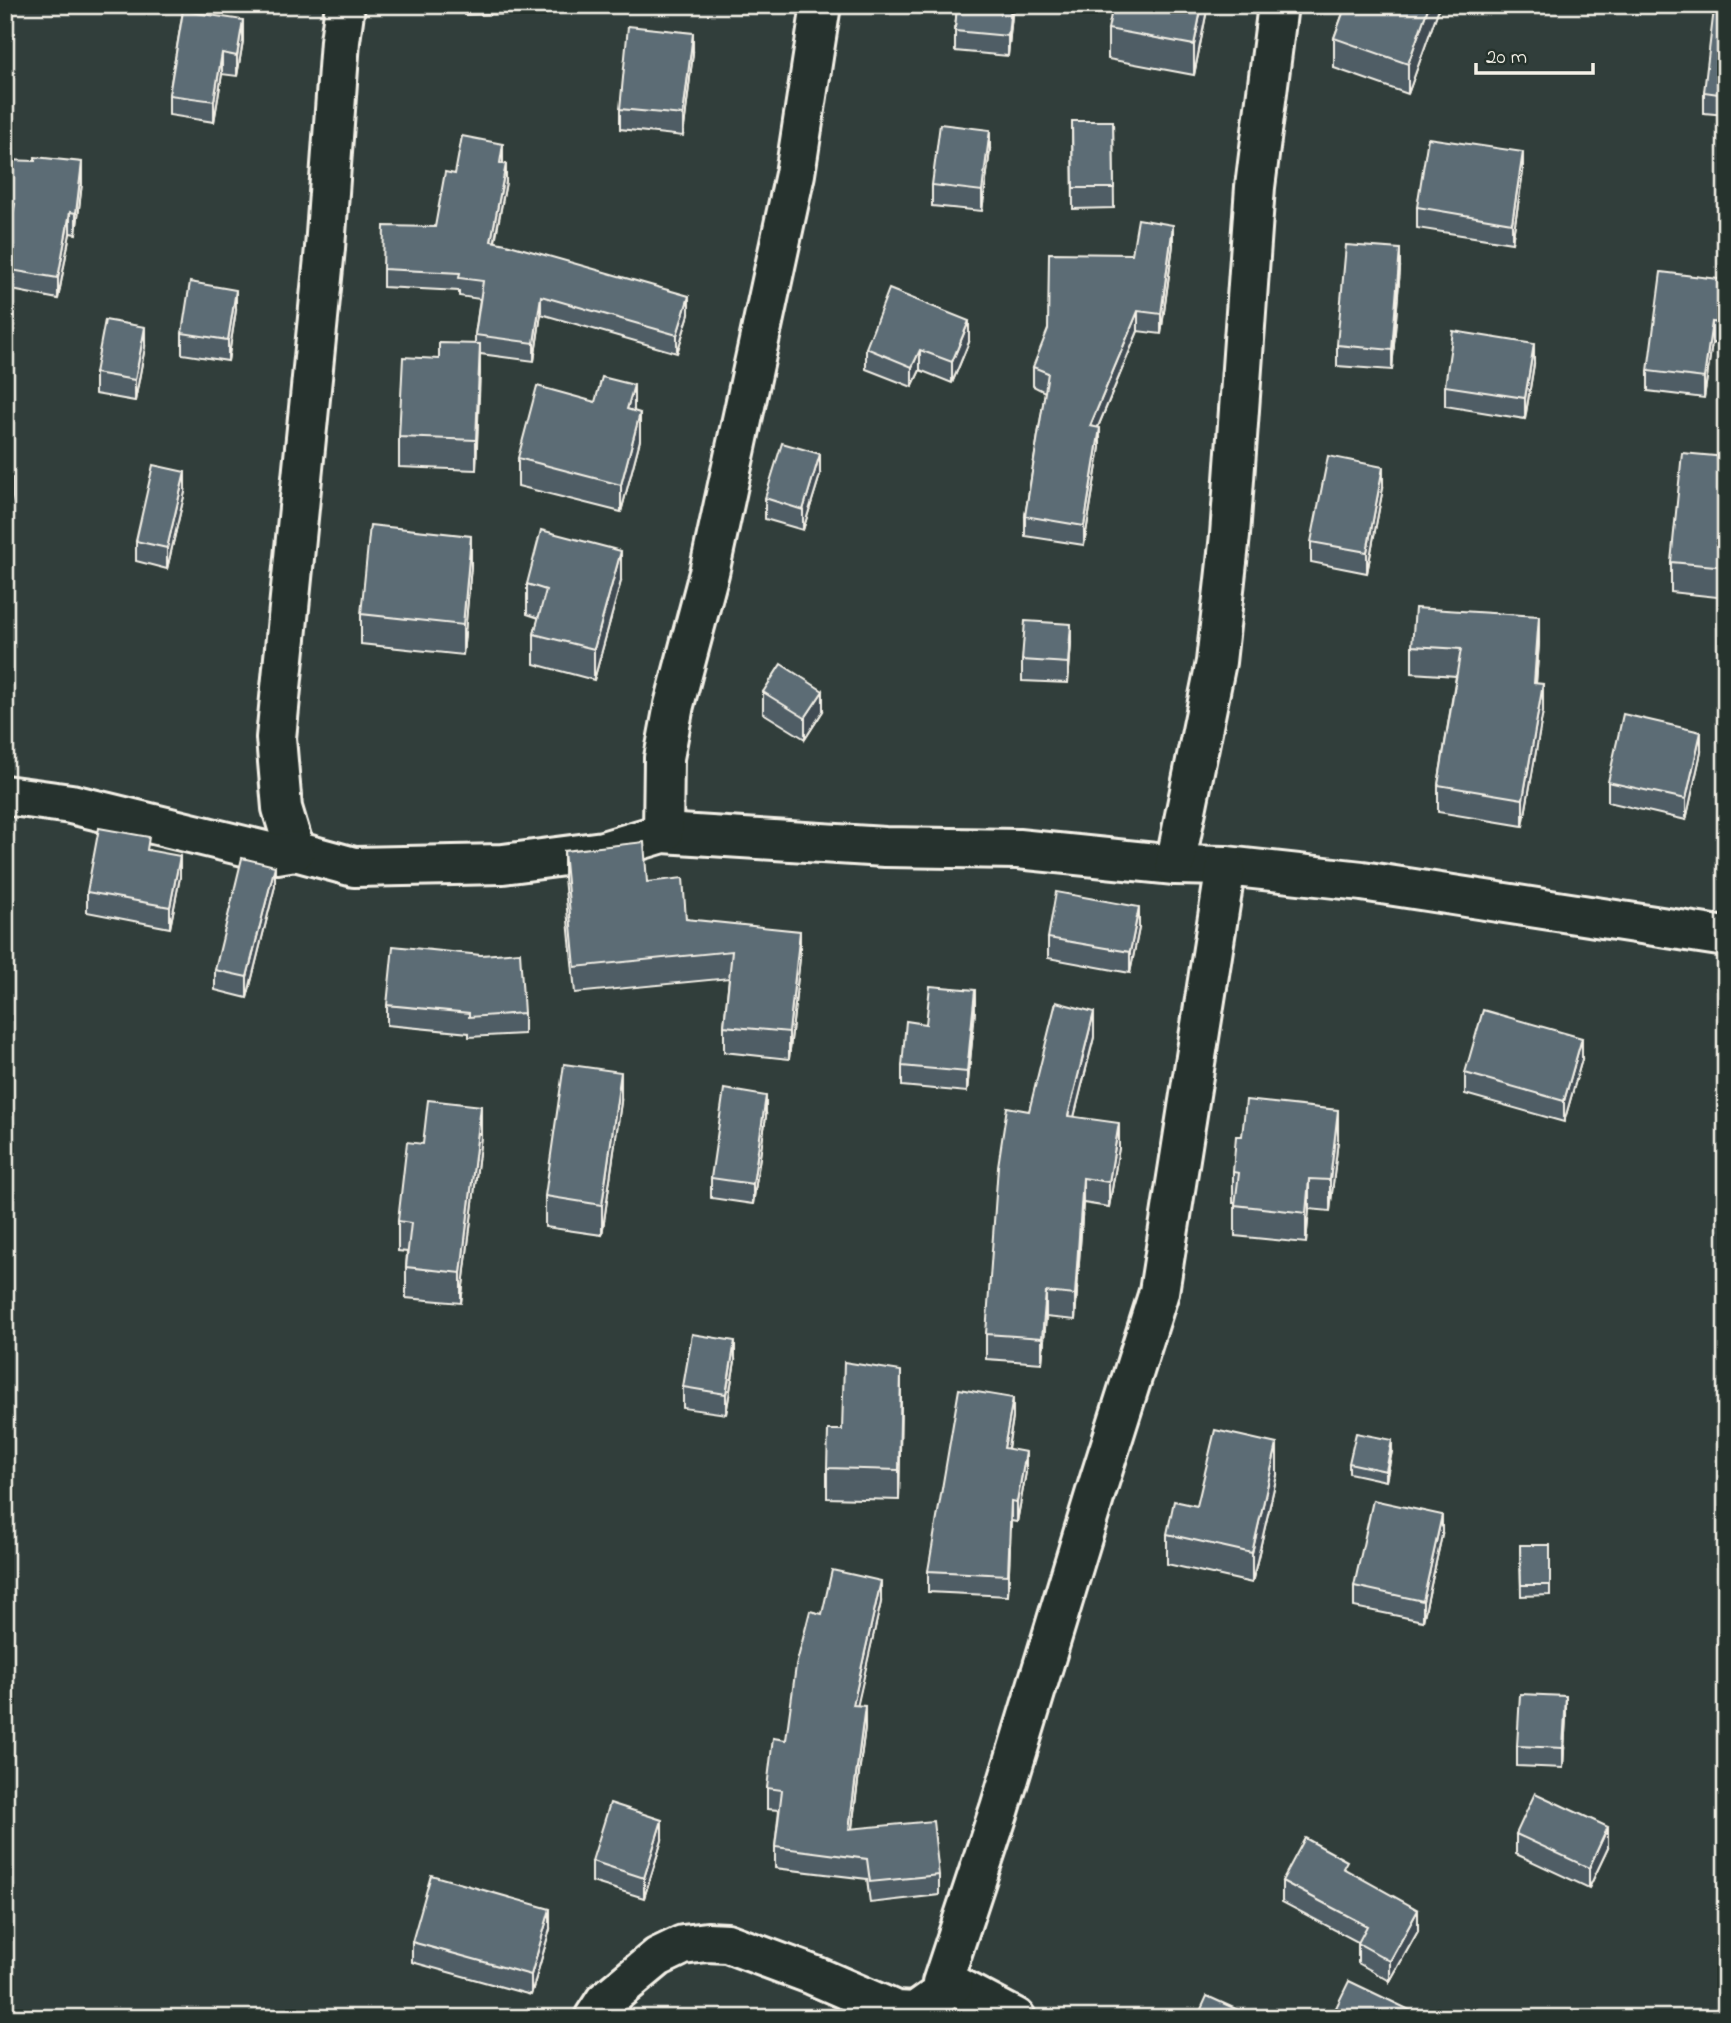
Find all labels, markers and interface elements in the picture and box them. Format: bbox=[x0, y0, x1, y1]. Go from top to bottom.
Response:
scale bar bbox=[1476, 32, 1593, 76]
text: 20 m bbox=[1486, 43, 1527, 73]

